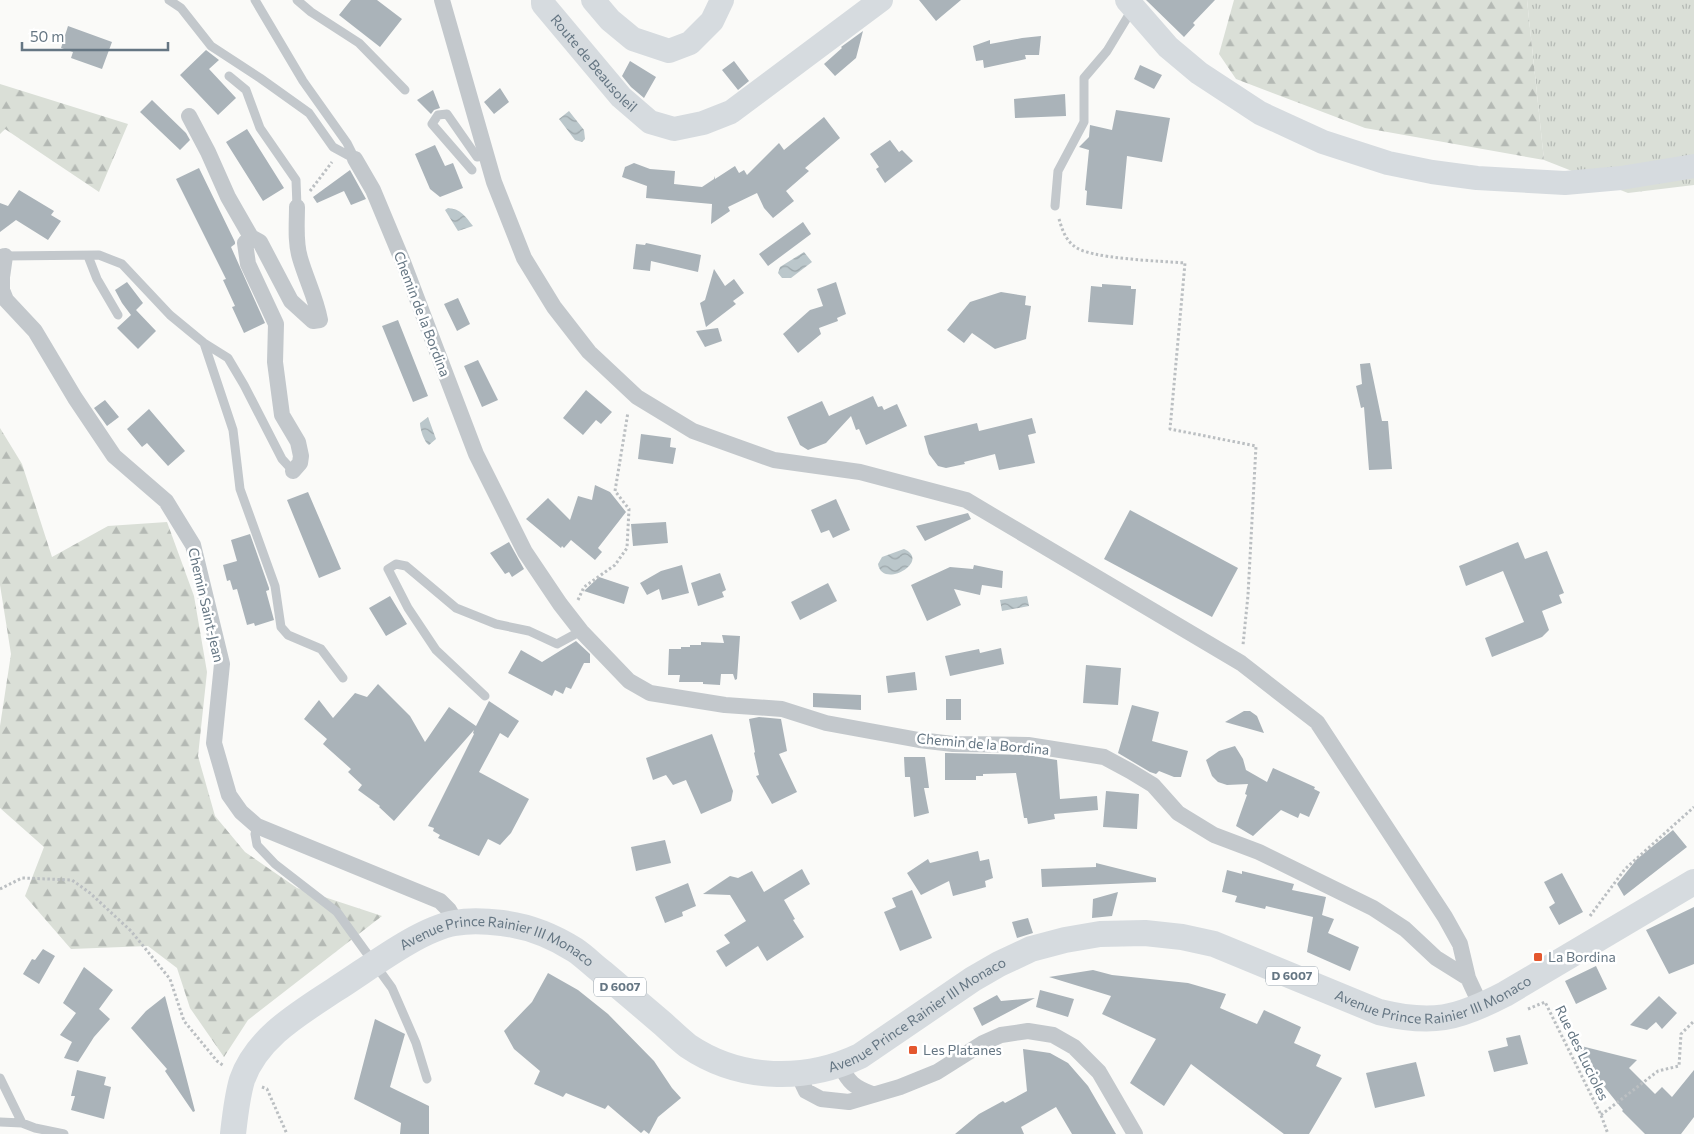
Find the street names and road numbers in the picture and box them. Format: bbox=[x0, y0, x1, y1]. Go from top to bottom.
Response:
street label: Route de Beausoleil bbox=[547, 11, 641, 115]
street label: Chemin de la Bordina bbox=[391, 249, 454, 379]
street label: Chemin Saint-Jean bbox=[185, 546, 228, 664]
street label: Chemin de la Bordina bbox=[916, 729, 1050, 758]
street label: Avenue Prince Rainier III Monaco bbox=[392, 943, 600, 977]
street label: Avenue Prince Rainier III Monaco bbox=[826, 953, 1008, 1075]
road number: D 6007 bbox=[1266, 966, 1318, 986]
street label: Avenue Prince Rainier III Monaco bbox=[1333, 971, 1534, 1027]
road number: D 6007 bbox=[594, 978, 646, 996]
street label: Rue des Lucioles bbox=[1552, 1002, 1613, 1103]

